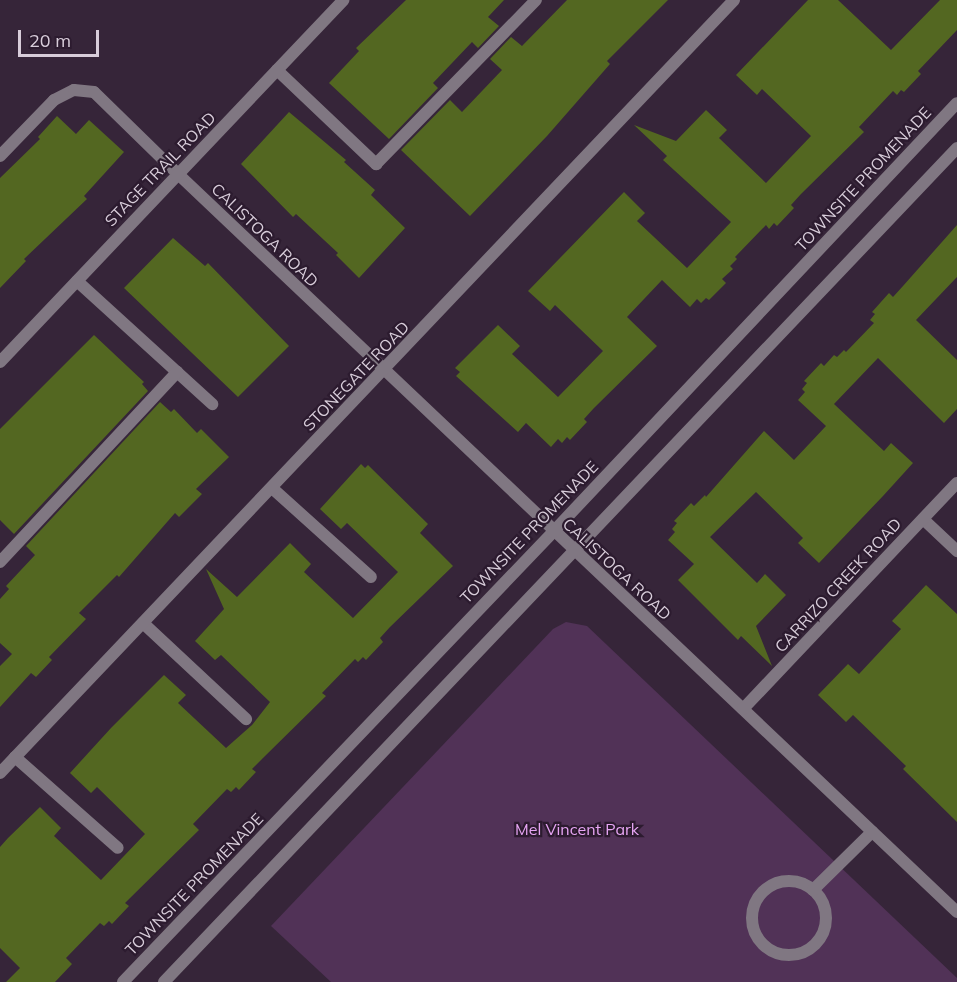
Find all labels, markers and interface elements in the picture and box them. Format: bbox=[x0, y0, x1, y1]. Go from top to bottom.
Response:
scale bar bbox=[21, 18, 102, 56]
text: 20 m bbox=[29, 29, 71, 52]
street label: TOWNSITE PROMENADE bbox=[791, 103, 935, 255]
street label: STAGE TRAIL ROAD bbox=[101, 108, 219, 230]
street label: CALISTOGA ROAD bbox=[208, 179, 322, 291]
street label: STONEGATE ROAD bbox=[299, 317, 413, 435]
street label: TOWNSITE PROMENADE bbox=[456, 457, 602, 607]
street label: CALISTOGA ROAD bbox=[559, 514, 675, 624]
street label: CARRIZO CREEK ROAD bbox=[771, 514, 905, 656]
street label: TOWNSITE PROMENADE bbox=[121, 809, 267, 959]
park label: Mel Vincent Park bbox=[515, 819, 639, 839]

